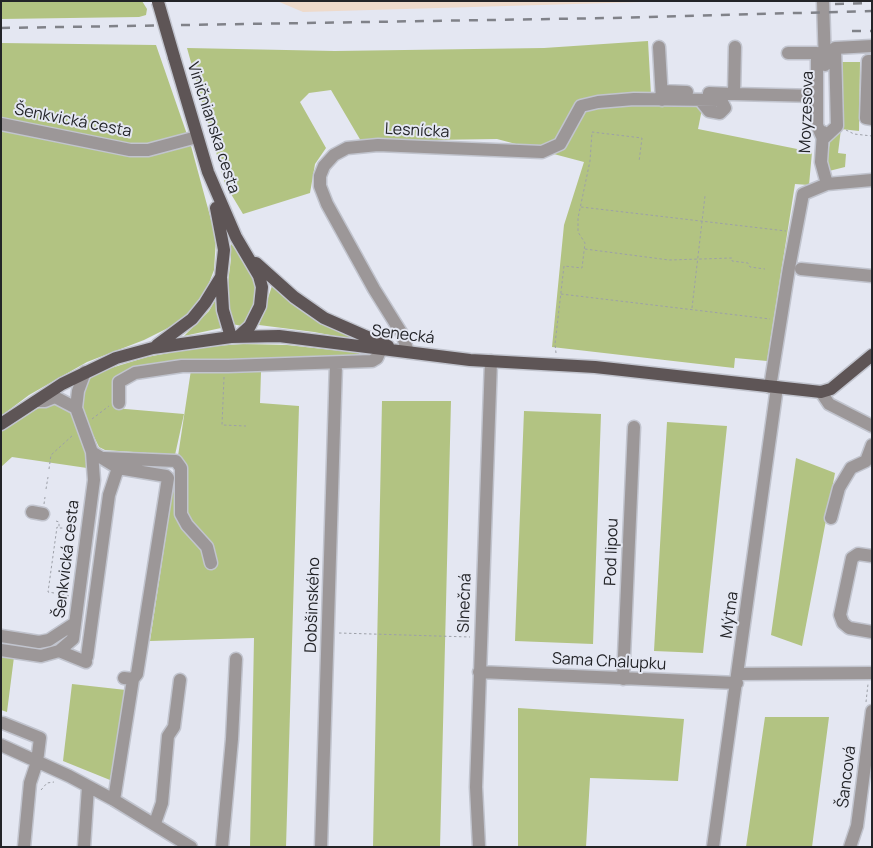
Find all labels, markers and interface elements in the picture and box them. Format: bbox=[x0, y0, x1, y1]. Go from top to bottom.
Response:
street label: Viničnianska cesta bbox=[183, 60, 243, 196]
street label: Moyzesova bbox=[796, 71, 818, 153]
street label: Šenkvická cesta bbox=[13, 100, 133, 142]
street label: Lesnícka bbox=[384, 120, 450, 142]
street label: Senecká bbox=[370, 322, 436, 348]
street label: Šenkvická cesta bbox=[50, 499, 84, 619]
street label: Pod lipou bbox=[601, 518, 623, 586]
street label: Dobšinského bbox=[302, 557, 324, 653]
street label: Slnečná bbox=[454, 573, 476, 633]
street label: Mýtna bbox=[717, 590, 743, 640]
street label: Sama Chalupku bbox=[551, 649, 667, 675]
street label: Šancová bbox=[834, 745, 860, 809]

